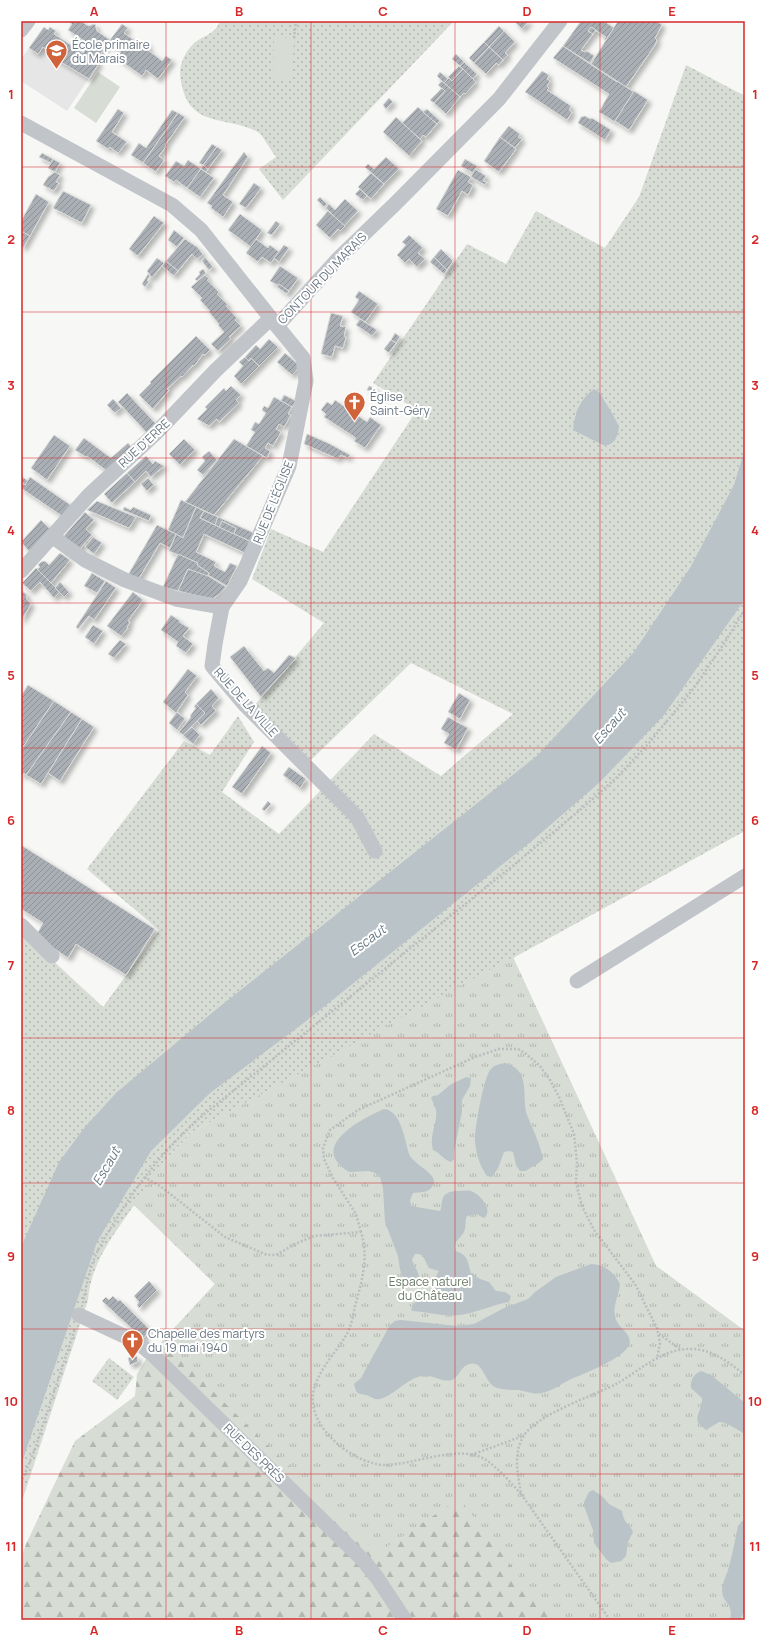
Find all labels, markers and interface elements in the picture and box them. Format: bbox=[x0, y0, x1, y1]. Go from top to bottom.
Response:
text: A bbox=[90, 2, 99, 20]
text: B bbox=[235, 2, 243, 20]
text: C bbox=[378, 2, 388, 20]
text: D bbox=[522, 2, 532, 20]
text: E bbox=[668, 2, 676, 20]
place label: École primaire du Marais bbox=[72, 36, 150, 67]
school or university icon: École primaire du Marais bbox=[44, 38, 70, 71]
text: 1 bbox=[8, 85, 14, 103]
text: 1 bbox=[752, 85, 758, 103]
street label: CONTOUR DU MARAIS bbox=[274, 228, 370, 328]
text: 2 bbox=[7, 230, 15, 248]
text: 2 bbox=[751, 230, 759, 248]
text: 3 bbox=[7, 376, 15, 394]
text: 3 bbox=[751, 376, 759, 394]
place label: Église Saint-Géry bbox=[370, 388, 431, 419]
church icon: Église Saint-Géry bbox=[342, 390, 368, 423]
street label: RUE D'ERRE bbox=[115, 415, 174, 471]
street label: RUE DE L'ÉGLISE bbox=[249, 458, 297, 546]
text: 4 bbox=[7, 521, 15, 539]
text: 4 bbox=[751, 521, 759, 539]
street label: RUE DE LA VILLE bbox=[210, 664, 282, 740]
text: 5 bbox=[7, 666, 15, 684]
text: 5 bbox=[751, 666, 759, 684]
water label: Escaut bbox=[589, 703, 631, 748]
text: 6 bbox=[7, 811, 15, 829]
text: 6 bbox=[751, 811, 759, 829]
water label: Escaut bbox=[345, 919, 390, 960]
text: 7 bbox=[8, 956, 15, 974]
text: 7 bbox=[752, 956, 759, 974]
text: 8 bbox=[7, 1101, 15, 1119]
text: 8 bbox=[751, 1101, 759, 1119]
water label: Escaut bbox=[88, 1142, 125, 1188]
text: 9 bbox=[7, 1247, 15, 1265]
text: 9 bbox=[751, 1247, 759, 1265]
park label: Espace naturel du Château bbox=[389, 1273, 471, 1304]
place label: Chapelle des martyrs du 19 mai 1940 bbox=[148, 1325, 265, 1356]
church icon: Chapelle des martyrs du 19 mai 1940 bbox=[120, 1327, 146, 1360]
text: 10 bbox=[4, 1392, 18, 1410]
text: 10 bbox=[748, 1392, 762, 1410]
street label: RUE DES PRÉS bbox=[220, 1420, 288, 1486]
text: 11 bbox=[5, 1537, 17, 1555]
text: 11 bbox=[749, 1537, 761, 1555]
text: A bbox=[90, 1621, 99, 1639]
text: B bbox=[235, 1621, 243, 1639]
text: C bbox=[378, 1621, 388, 1639]
text: D bbox=[522, 1621, 532, 1639]
text: E bbox=[668, 1621, 676, 1639]

